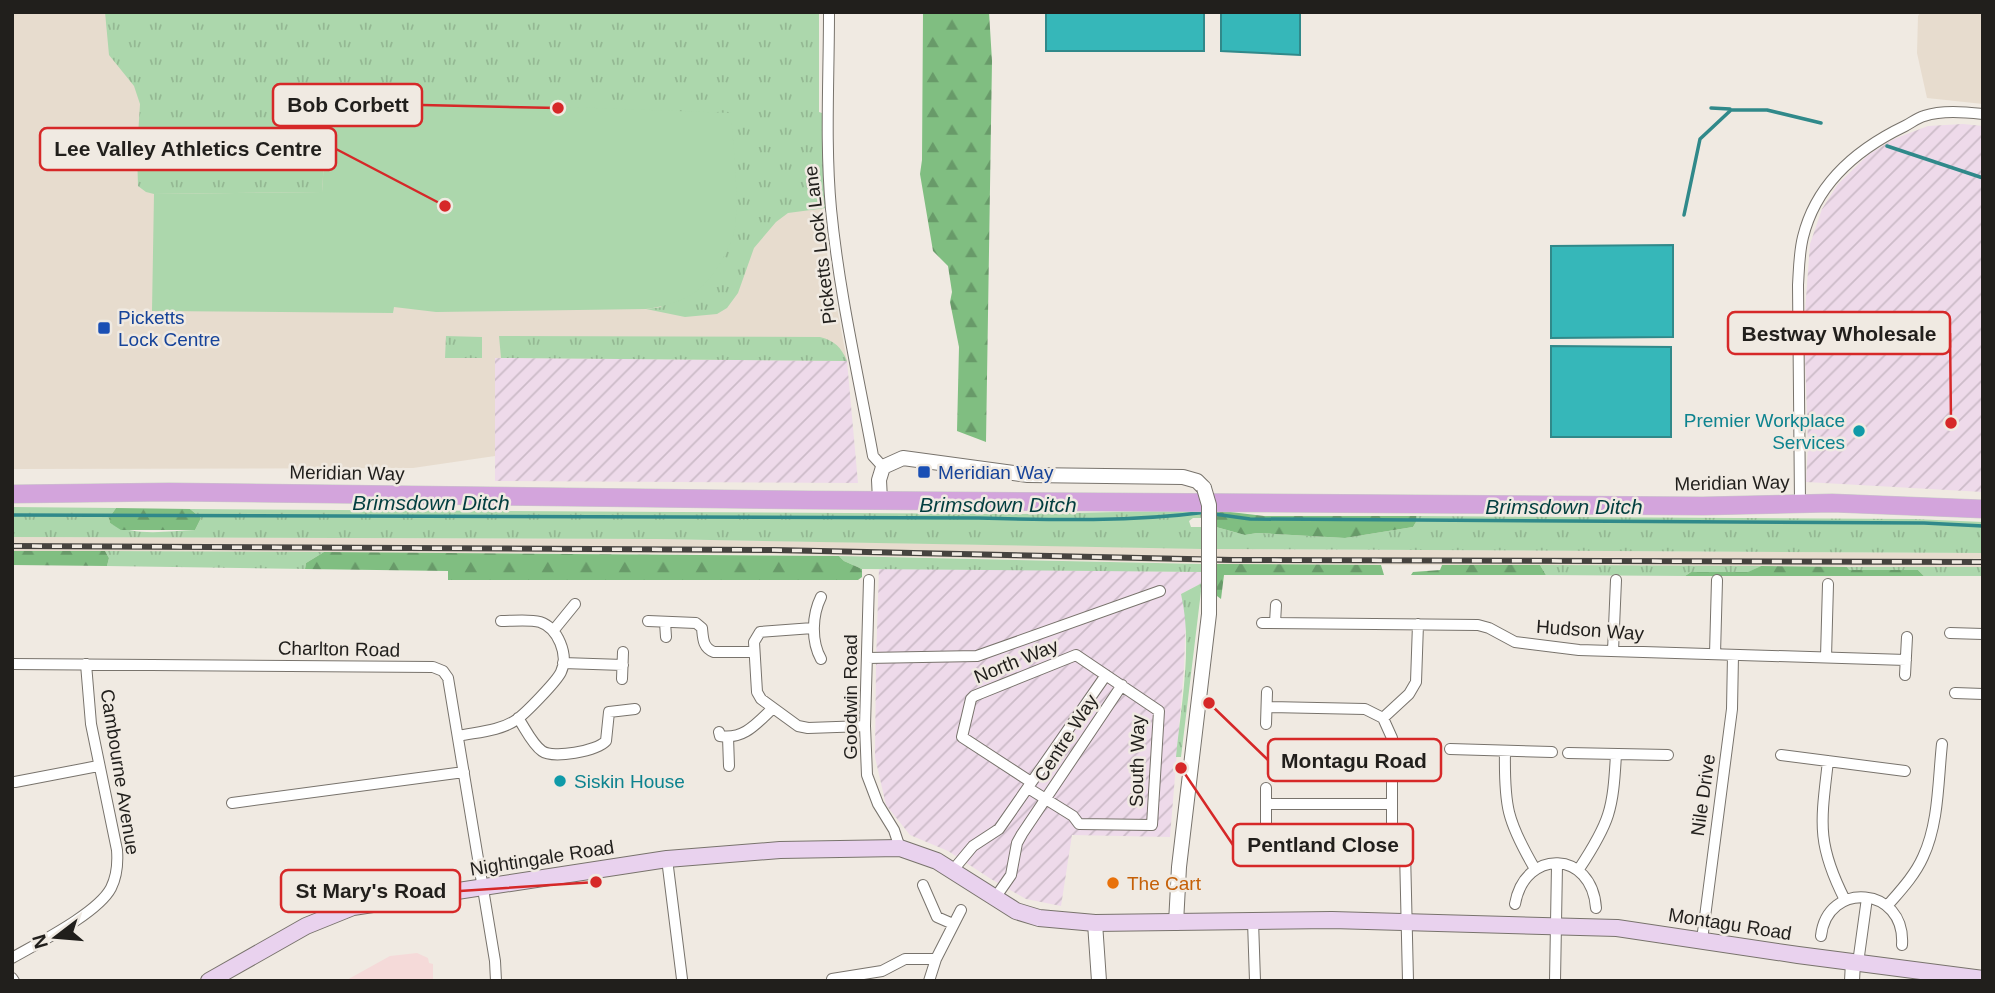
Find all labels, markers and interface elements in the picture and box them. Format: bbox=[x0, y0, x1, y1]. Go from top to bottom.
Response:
callout: Bob Corbett bbox=[273, 84, 422, 126]
text: Bob Corbett bbox=[287, 93, 409, 116]
callout: Lee Valley Athletics Centre bbox=[40, 128, 336, 170]
text: Lee Valley Athletics Centre bbox=[54, 137, 322, 160]
street label: Picketts Lock Lane bbox=[800, 165, 840, 325]
place label: Picketts Lock Centre bbox=[118, 307, 220, 350]
callout: Bestway Wholesale bbox=[1728, 312, 1950, 354]
marker: Picketts Lock Centre bbox=[96, 320, 112, 336]
text: Bestway Wholesale bbox=[1742, 322, 1936, 345]
place label: Premier Workplace Services bbox=[1684, 410, 1845, 453]
marker: Premier Workplace Services bbox=[1851, 423, 1867, 439]
street label: Meridian Way bbox=[289, 461, 405, 485]
place label: Meridian Way bbox=[938, 462, 1054, 483]
marker: Meridian Way bbox=[916, 464, 932, 480]
street label: Meridian Way bbox=[1674, 471, 1790, 495]
water label: Brimsdown Ditch bbox=[352, 491, 510, 514]
water label: Brimsdown Ditch bbox=[919, 493, 1077, 516]
water label: Brimsdown Ditch bbox=[1485, 495, 1643, 518]
street label: Hudson Way bbox=[1535, 616, 1645, 644]
street label: Goodwin Road bbox=[840, 634, 861, 760]
street label: North Way bbox=[971, 634, 1062, 687]
street label: Charlton Road bbox=[278, 637, 400, 661]
street label: Cambourne Avenue bbox=[97, 688, 143, 856]
street label: Centre Way bbox=[1030, 690, 1102, 785]
street label: South Way bbox=[1126, 714, 1148, 807]
callout: Montagu Road bbox=[1268, 739, 1441, 781]
text: Montagu Road bbox=[1281, 749, 1427, 772]
street label: Nile Drive bbox=[1687, 753, 1719, 837]
place label: Siskin House bbox=[574, 771, 685, 792]
marker: Siskin House bbox=[552, 773, 568, 789]
callout: Pentland Close bbox=[1233, 824, 1413, 866]
text: Pentland Close bbox=[1247, 833, 1399, 856]
street label: Nightingale Road bbox=[468, 836, 616, 880]
callout: St Mary's Road bbox=[281, 870, 460, 912]
place label: The Cart bbox=[1127, 873, 1202, 894]
marker: The Cart bbox=[1105, 875, 1121, 891]
text: St Mary's Road bbox=[296, 879, 446, 902]
north arrow bbox=[21, 902, 91, 972]
street label: Montagu Road bbox=[1667, 904, 1793, 944]
text: N bbox=[28, 932, 52, 951]

